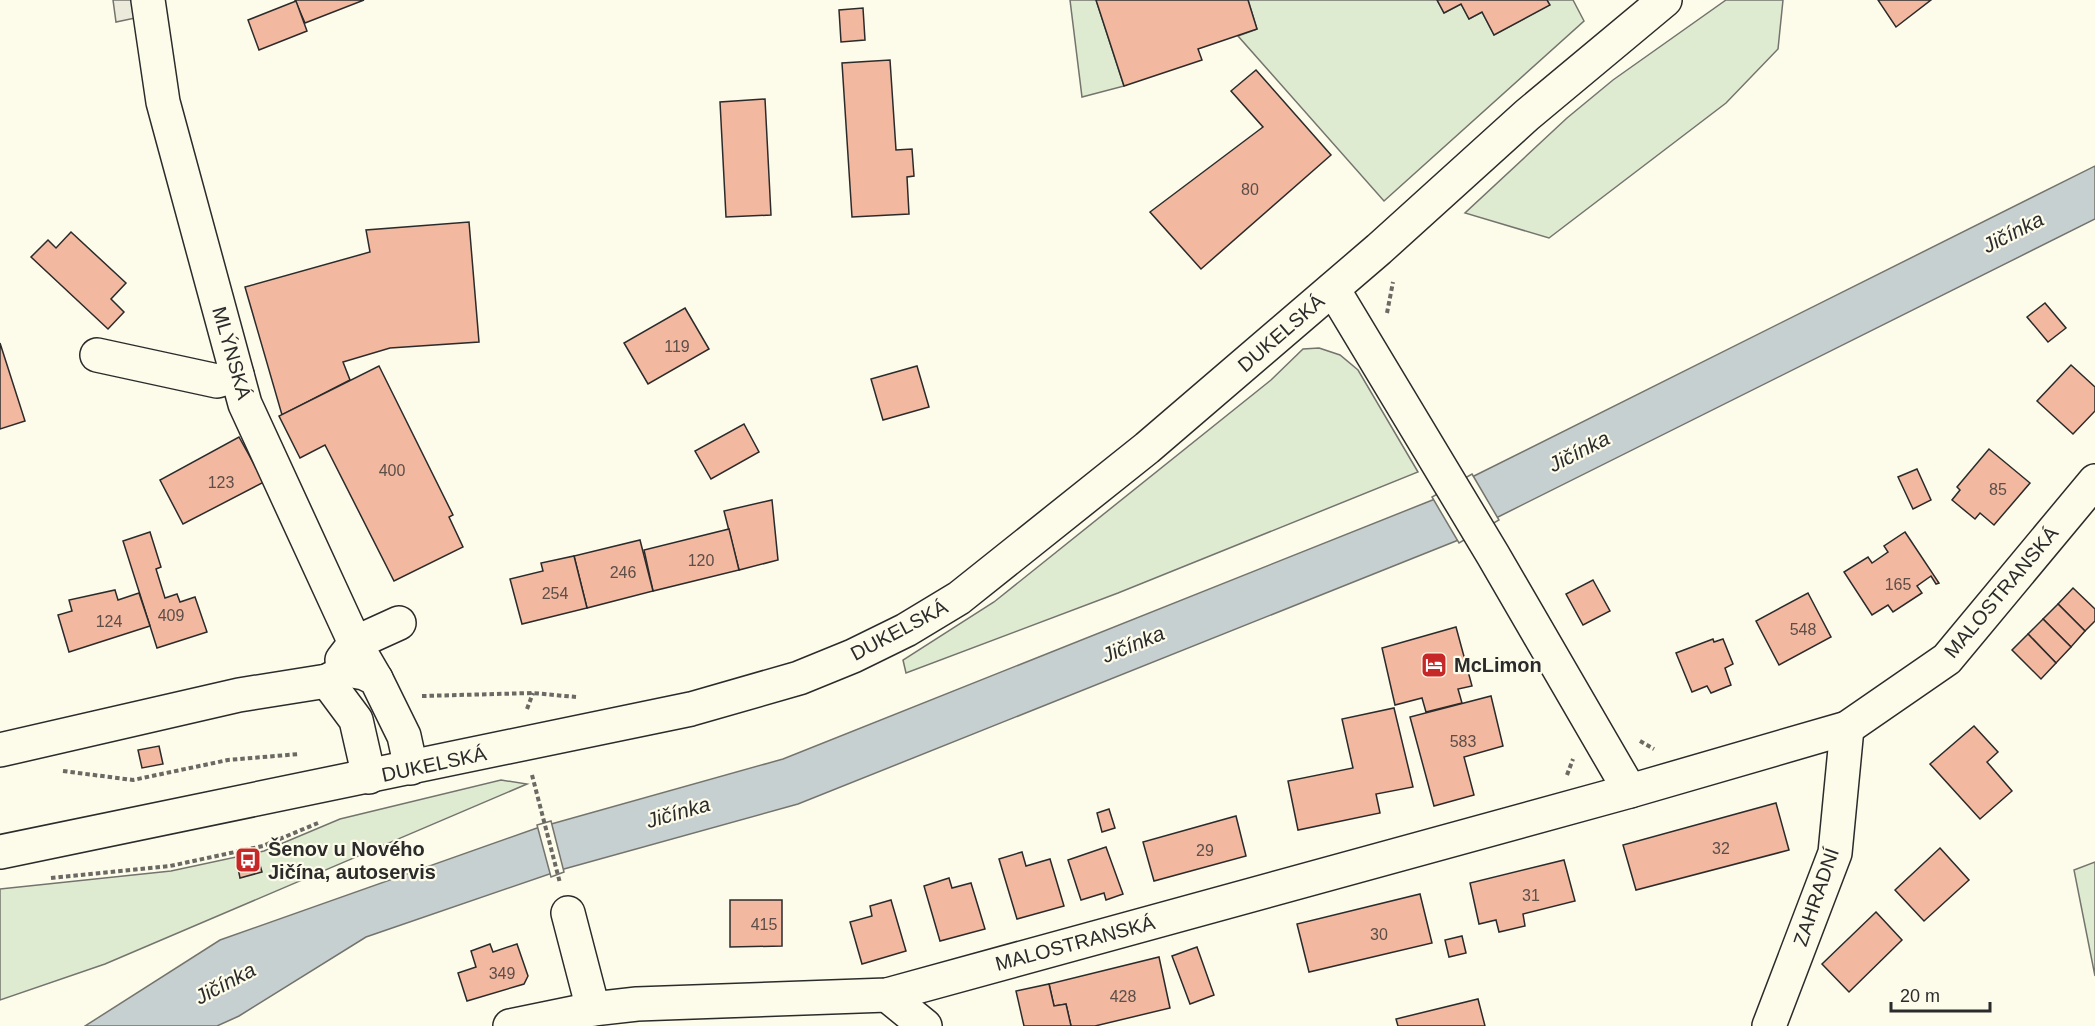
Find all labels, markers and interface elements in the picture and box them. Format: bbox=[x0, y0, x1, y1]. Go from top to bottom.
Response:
house number: 80 bbox=[1241, 181, 1259, 198]
water label: Jičínka bbox=[1978, 207, 2047, 258]
street label: DUKELSKÁ bbox=[1234, 289, 1329, 376]
street label: MLÝNSKÁ bbox=[208, 304, 256, 403]
house number: 119 bbox=[664, 338, 690, 355]
water label: Jičínka bbox=[1544, 426, 1613, 477]
house number: 400 bbox=[379, 462, 405, 479]
house number: 123 bbox=[208, 474, 234, 491]
house number: 85 bbox=[1989, 481, 2007, 498]
street label: MALOSTRANSKÁ bbox=[1940, 521, 2063, 662]
house number: 120 bbox=[688, 552, 714, 569]
house number: 246 bbox=[610, 564, 636, 581]
house number: 165 bbox=[1885, 576, 1911, 593]
house number: 254 bbox=[542, 585, 568, 602]
street label: DUKELSKÁ bbox=[847, 595, 952, 665]
house number: 409 bbox=[158, 607, 184, 624]
house number: 124 bbox=[96, 613, 122, 630]
water label: Jičínka bbox=[1097, 621, 1168, 667]
house number: 548 bbox=[1790, 621, 1816, 638]
hotel icon: McLimon bbox=[1419, 650, 1449, 680]
place label: McLimon bbox=[1454, 654, 1542, 676]
house number: 583 bbox=[1450, 733, 1476, 750]
street label: DUKELSKÁ bbox=[380, 742, 489, 786]
water label: Jičínka bbox=[642, 792, 713, 832]
place label: Šenov u Nového Jičína, autoservis bbox=[268, 837, 436, 883]
house number: 32 bbox=[1712, 840, 1730, 857]
house number: 29 bbox=[1196, 842, 1214, 859]
bus stop icon: Šenov u Nového Jičína, autoservis bbox=[233, 845, 263, 875]
street label: ZAHRADNÍ bbox=[1789, 845, 1843, 949]
house number: 31 bbox=[1522, 887, 1540, 904]
street label: MALOSTRANSKÁ bbox=[993, 911, 1158, 975]
house number: 415 bbox=[751, 916, 777, 933]
house number: 30 bbox=[1370, 926, 1388, 943]
water label: Jičínka bbox=[190, 958, 259, 1009]
house number: 349 bbox=[489, 965, 515, 982]
scale bar bbox=[1891, 975, 1990, 1013]
text: 20 m bbox=[1900, 986, 1940, 1006]
house number: 428 bbox=[1110, 988, 1136, 1005]

